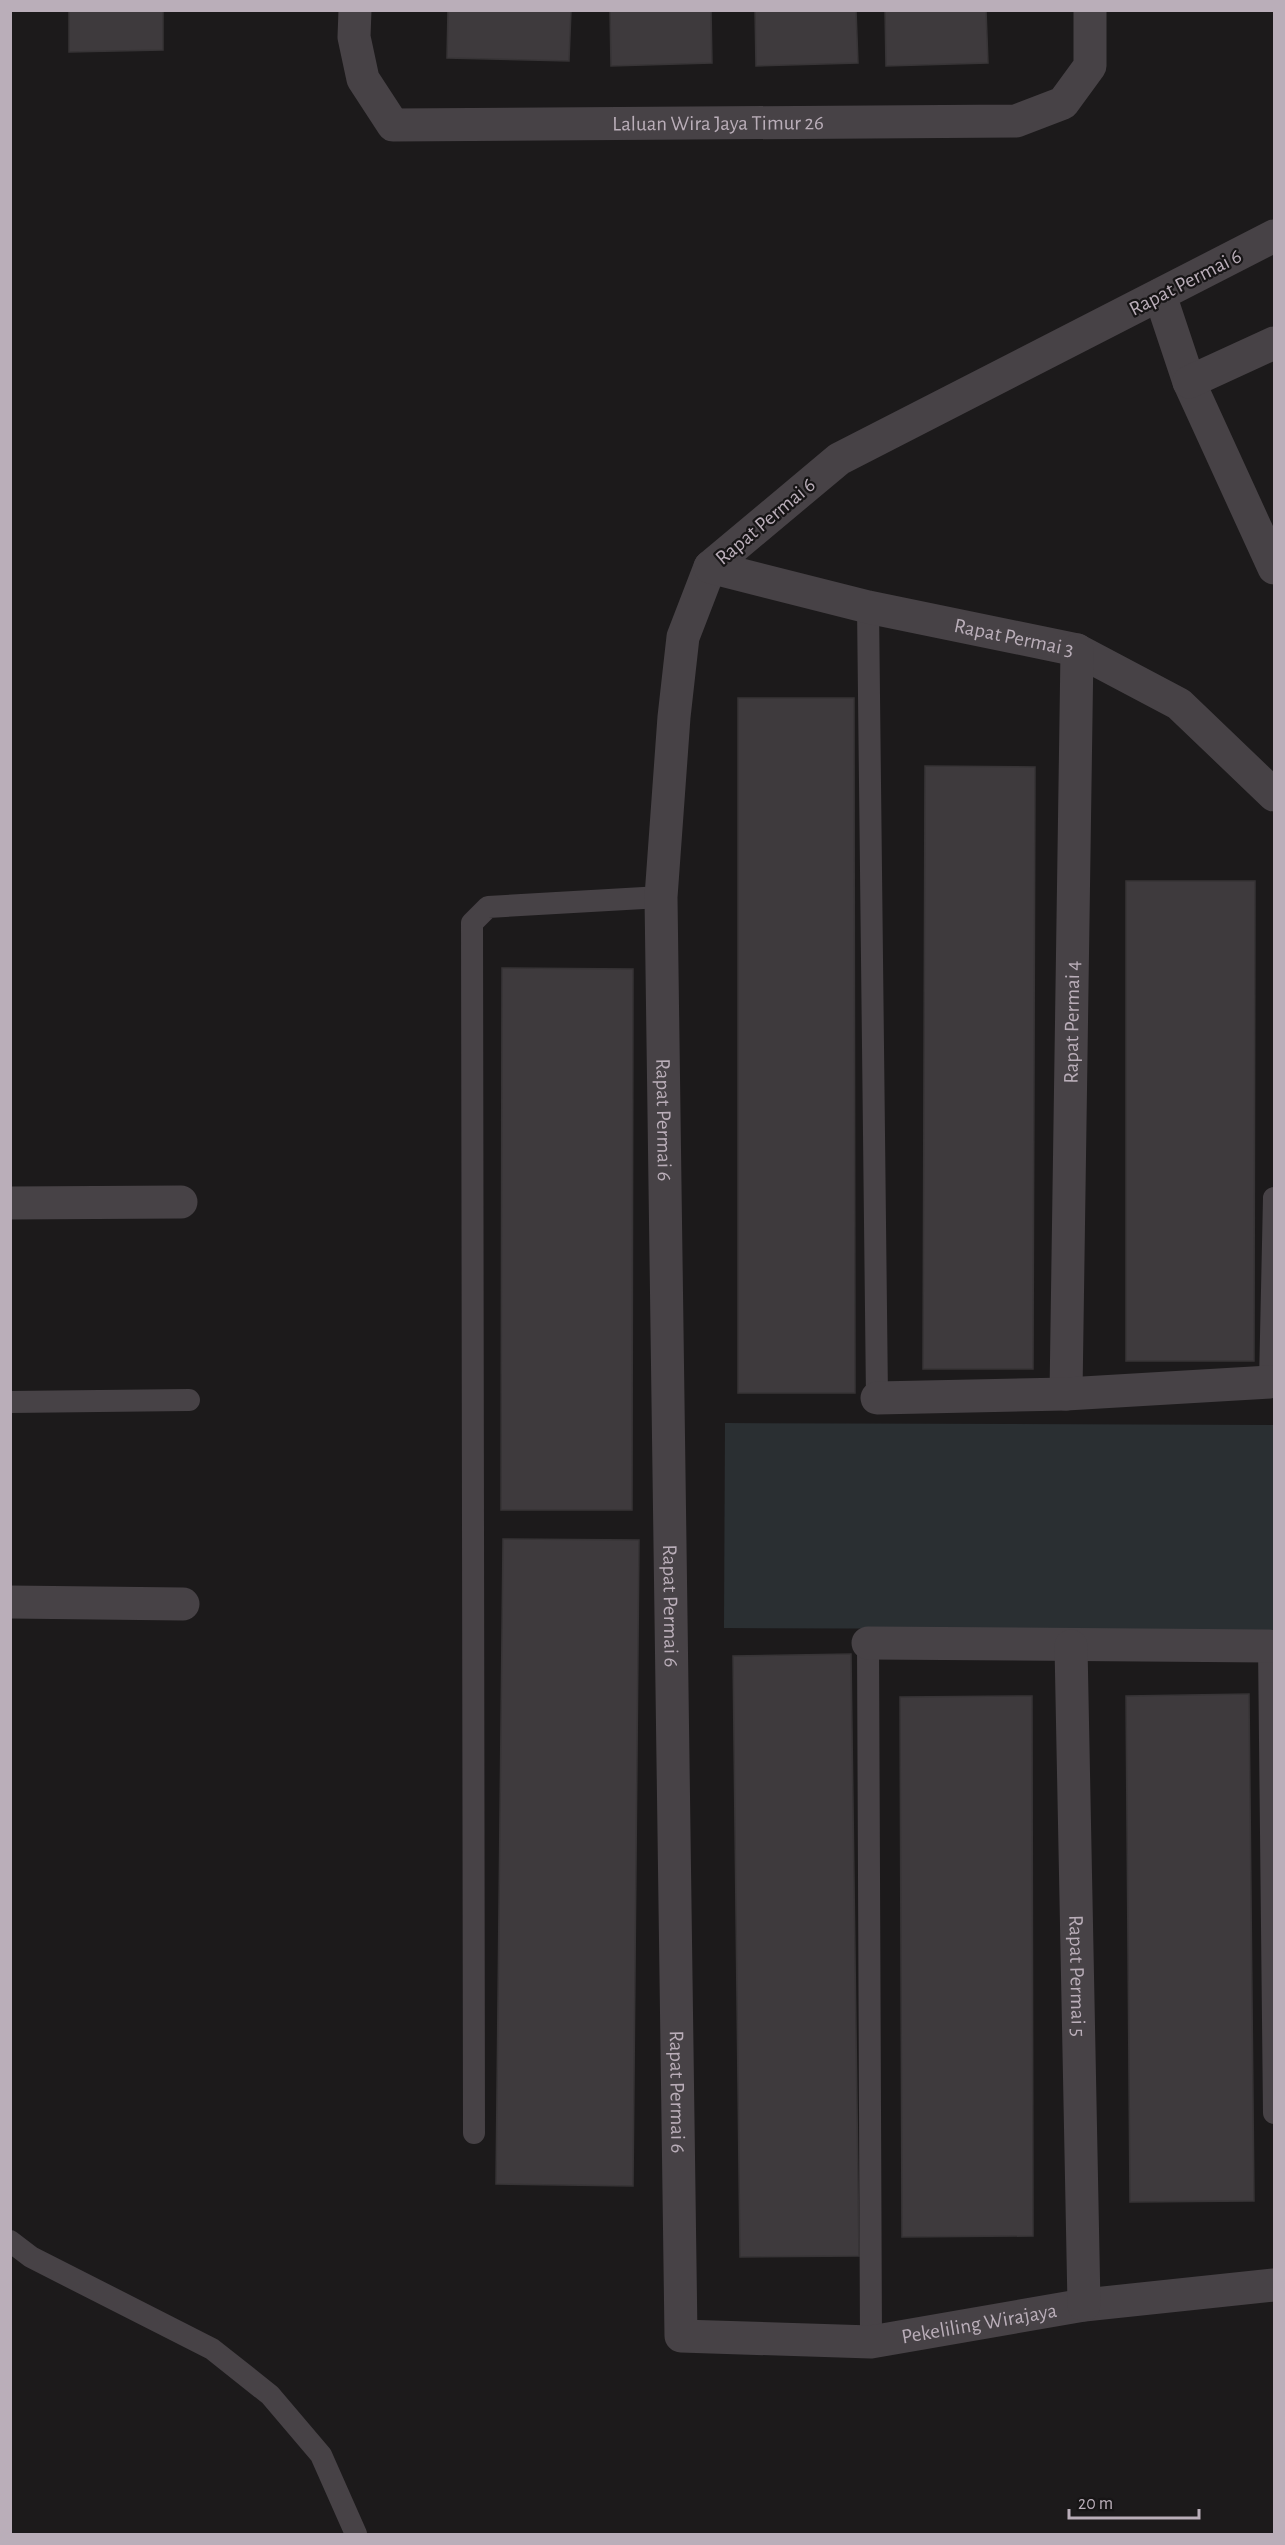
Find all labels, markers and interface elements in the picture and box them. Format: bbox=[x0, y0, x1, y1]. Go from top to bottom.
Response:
street label: Laluan Wira Jaya Timur 26 bbox=[612, 112, 824, 135]
street label: Rapat Permai 6 bbox=[1126, 245, 1245, 320]
street label: Rapat Permai 6 bbox=[711, 474, 819, 569]
street label: Rapat Permai 3 bbox=[952, 615, 1076, 660]
street label: Rapat Permai 4 bbox=[1061, 960, 1083, 1084]
street label: Rapat Permai 6 bbox=[652, 1058, 675, 1182]
street label: Rapat Permai 6 bbox=[659, 1544, 682, 1668]
street label: Rapat Permai 5 bbox=[1065, 1915, 1089, 2037]
street label: Rapat Permai 6 bbox=[666, 2030, 688, 2153]
street label: Pekeliling Wirajaya bbox=[900, 2300, 1059, 2348]
scale bar bbox=[1069, 2482, 1200, 2520]
text: 20 m bbox=[1078, 2495, 1113, 2513]

